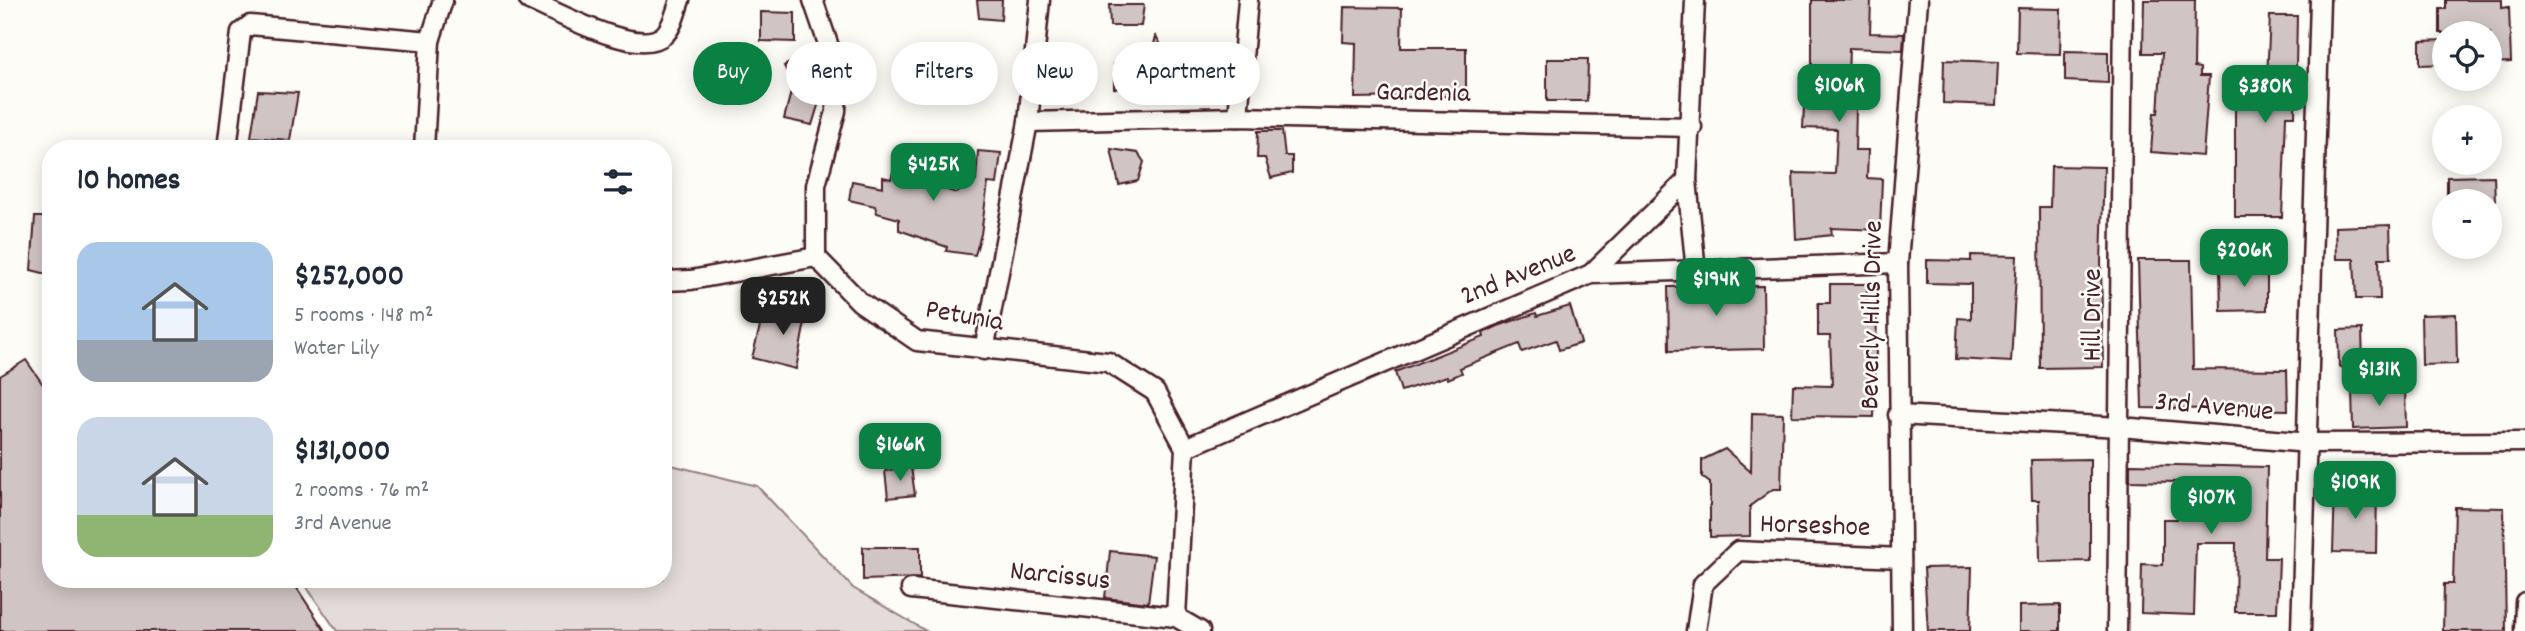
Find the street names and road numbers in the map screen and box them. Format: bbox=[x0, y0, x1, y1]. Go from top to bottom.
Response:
street label: Gardenia bbox=[1376, 74, 1471, 116]
street label: Beverly Hills Drive bbox=[1852, 220, 1896, 410]
street label: 2nd Avenue bbox=[1455, 236, 1583, 318]
street label: Hill Drive bbox=[2075, 268, 2115, 362]
street label: Petunia bbox=[922, 291, 1007, 345]
street label: 3rd Avenue bbox=[2153, 384, 2275, 434]
street label: Horseshoe bbox=[1759, 506, 1871, 550]
street label: Narcissus bbox=[1008, 553, 1112, 603]

